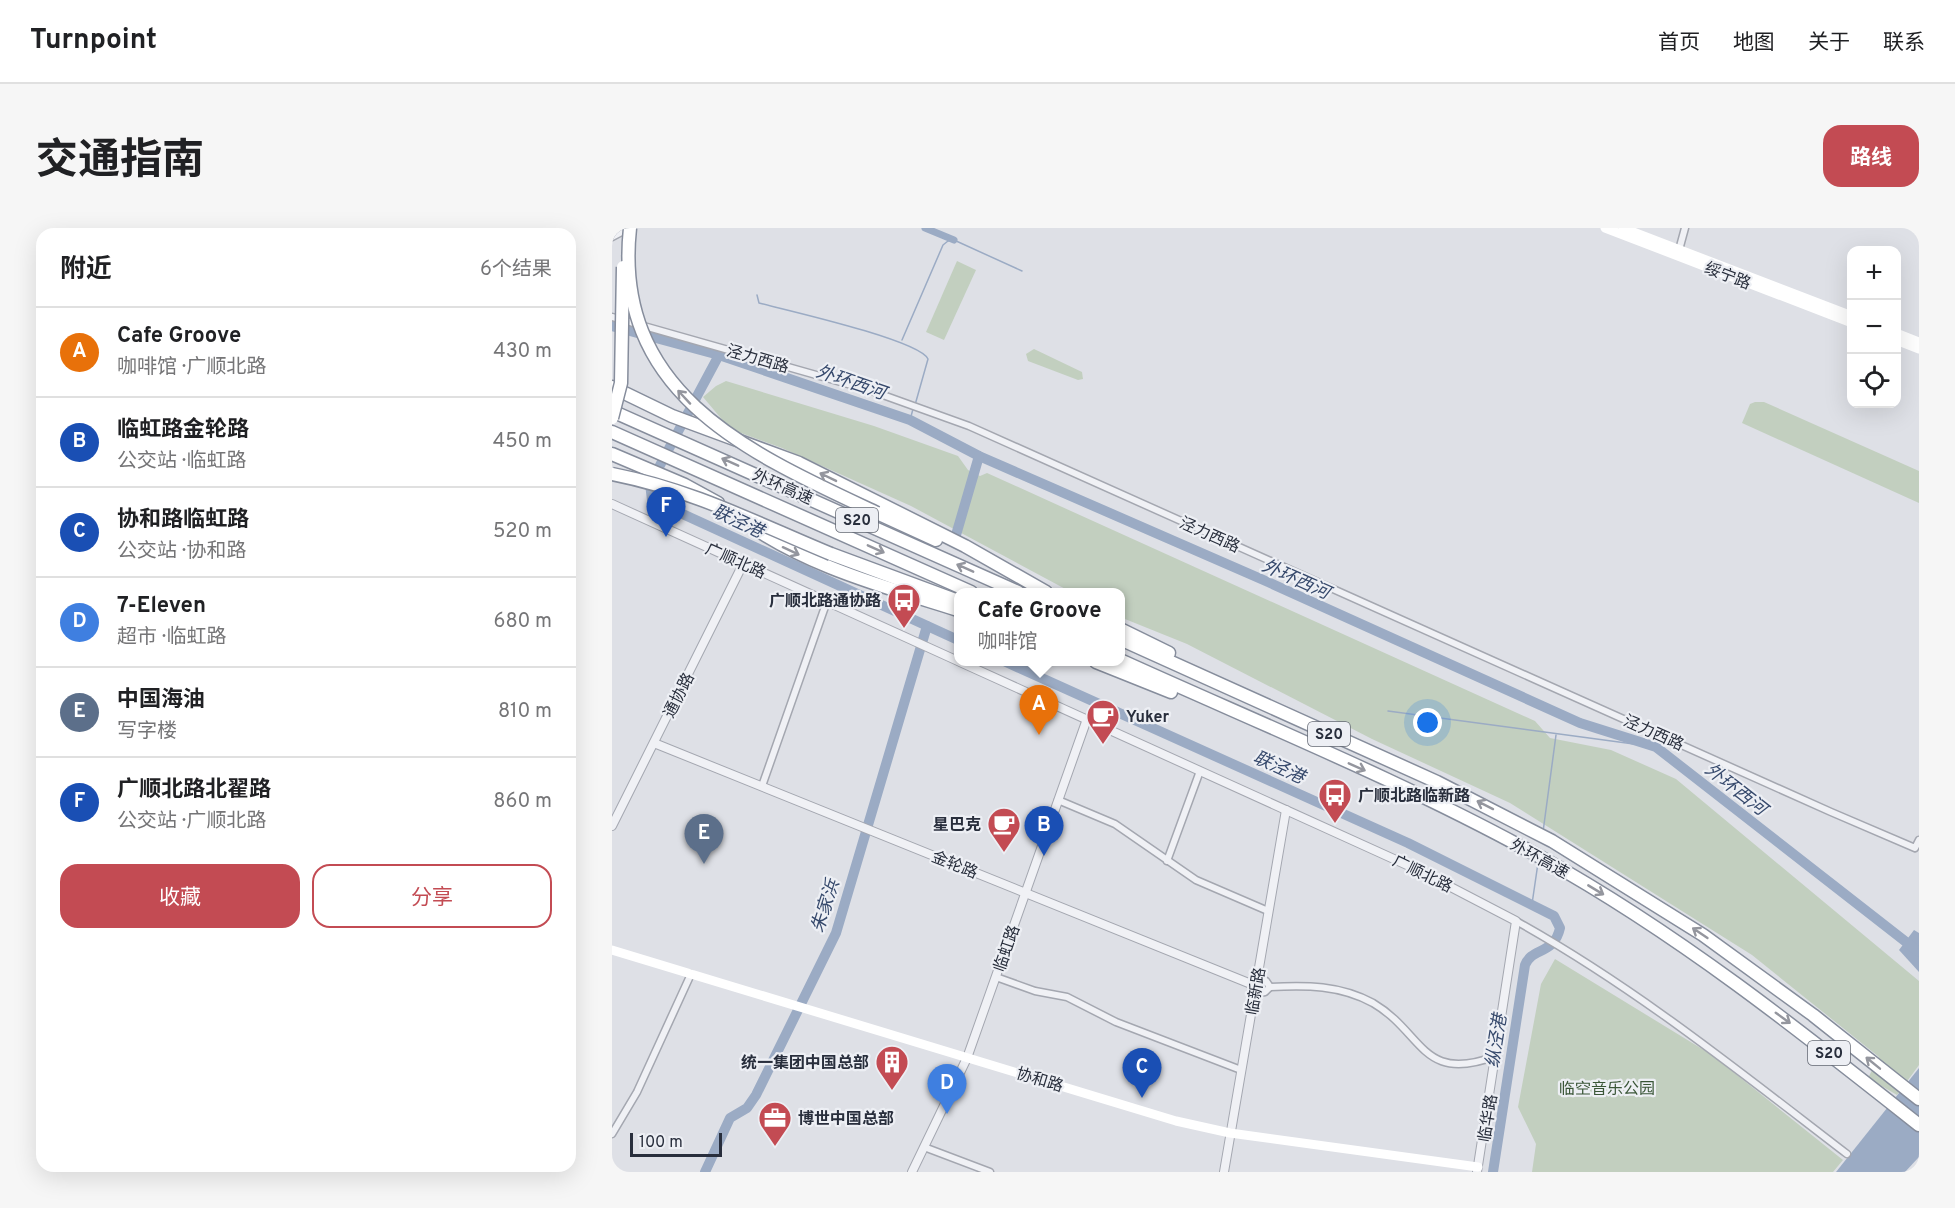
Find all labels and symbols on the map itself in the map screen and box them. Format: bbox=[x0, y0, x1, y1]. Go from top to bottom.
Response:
street label: 绥宁路 bbox=[1701, 259, 1753, 295]
street label: 泾力西路 bbox=[724, 341, 791, 378]
water label: 外环西河 bbox=[813, 361, 891, 407]
one-way arrow bbox=[677, 390, 691, 405]
one-way arrow bbox=[721, 455, 739, 467]
street label: 外环高速 bbox=[749, 466, 815, 510]
one-way arrow bbox=[819, 471, 837, 482]
pin: F bbox=[646, 488, 686, 537]
water label: 联泾港 bbox=[708, 501, 769, 545]
road number: S20 bbox=[836, 508, 878, 532]
street label: 泾力西路 bbox=[1176, 514, 1242, 558]
street label: 广顺北路 bbox=[702, 540, 768, 584]
one-way arrow bbox=[866, 544, 884, 556]
one-way arrow bbox=[781, 545, 799, 557]
water label: 外环西河 bbox=[1258, 555, 1336, 607]
one-way arrow bbox=[956, 562, 974, 574]
bus stop icon: 广顺北路通协路 bbox=[886, 582, 922, 629]
place label: 广顺北路通协路 bbox=[769, 592, 881, 612]
street label: 通协路 bbox=[660, 670, 700, 722]
pin: A bbox=[1020, 686, 1058, 735]
cafe icon: Yuker bbox=[1085, 698, 1121, 745]
place label: Yuker bbox=[1126, 708, 1170, 728]
your location bbox=[1413, 708, 1442, 737]
street label: 泾力西路 bbox=[1620, 712, 1686, 756]
road number: S20 bbox=[1308, 722, 1350, 746]
water label: 联泾港 bbox=[1249, 747, 1310, 791]
water label: 外环西河 bbox=[1700, 759, 1773, 823]
one-way arrow bbox=[1347, 762, 1365, 774]
bus stop icon: 广顺北路临新路 bbox=[1317, 777, 1353, 824]
place label: 广顺北路临新路 bbox=[1358, 786, 1470, 807]
one-way arrow bbox=[1476, 799, 1494, 811]
cafe icon: 星巴克 bbox=[986, 806, 1022, 853]
pin: B bbox=[1024, 806, 1064, 856]
pin: E bbox=[684, 814, 724, 864]
place label: 星巴克 bbox=[933, 816, 981, 836]
street label: 外环高速 bbox=[1506, 835, 1572, 884]
street label: 金轮路 bbox=[928, 848, 980, 884]
street label: 广顺北路 bbox=[1389, 852, 1455, 898]
water label: 朱家浜 bbox=[807, 875, 846, 936]
one-way arrow bbox=[1587, 884, 1604, 896]
street label: 临虹路 bbox=[991, 923, 1025, 975]
one-way arrow bbox=[1693, 927, 1709, 939]
street label: 临新路 bbox=[1243, 966, 1271, 1017]
water label: 纵泾港 bbox=[1482, 1010, 1514, 1070]
one-way arrow bbox=[1775, 1012, 1791, 1024]
road number: S20 bbox=[1808, 1041, 1850, 1065]
building icon: 统一集团中国总部 bbox=[874, 1044, 910, 1091]
pin: C bbox=[1122, 1048, 1162, 1098]
place label: 统一集团中国总部 bbox=[741, 1054, 869, 1074]
one-way arrow bbox=[1865, 1056, 1881, 1069]
pin: D bbox=[928, 1064, 966, 1114]
street label: 协和路 bbox=[1014, 1064, 1065, 1097]
park label: 临空音乐公园 bbox=[1559, 1080, 1655, 1100]
street label: 临华路 bbox=[1475, 1093, 1503, 1144]
office icon: 博世中国总部 bbox=[757, 1100, 793, 1147]
place label: 博世中国总部 bbox=[798, 1109, 894, 1130]
scale bar bbox=[630, 1130, 722, 1158]

